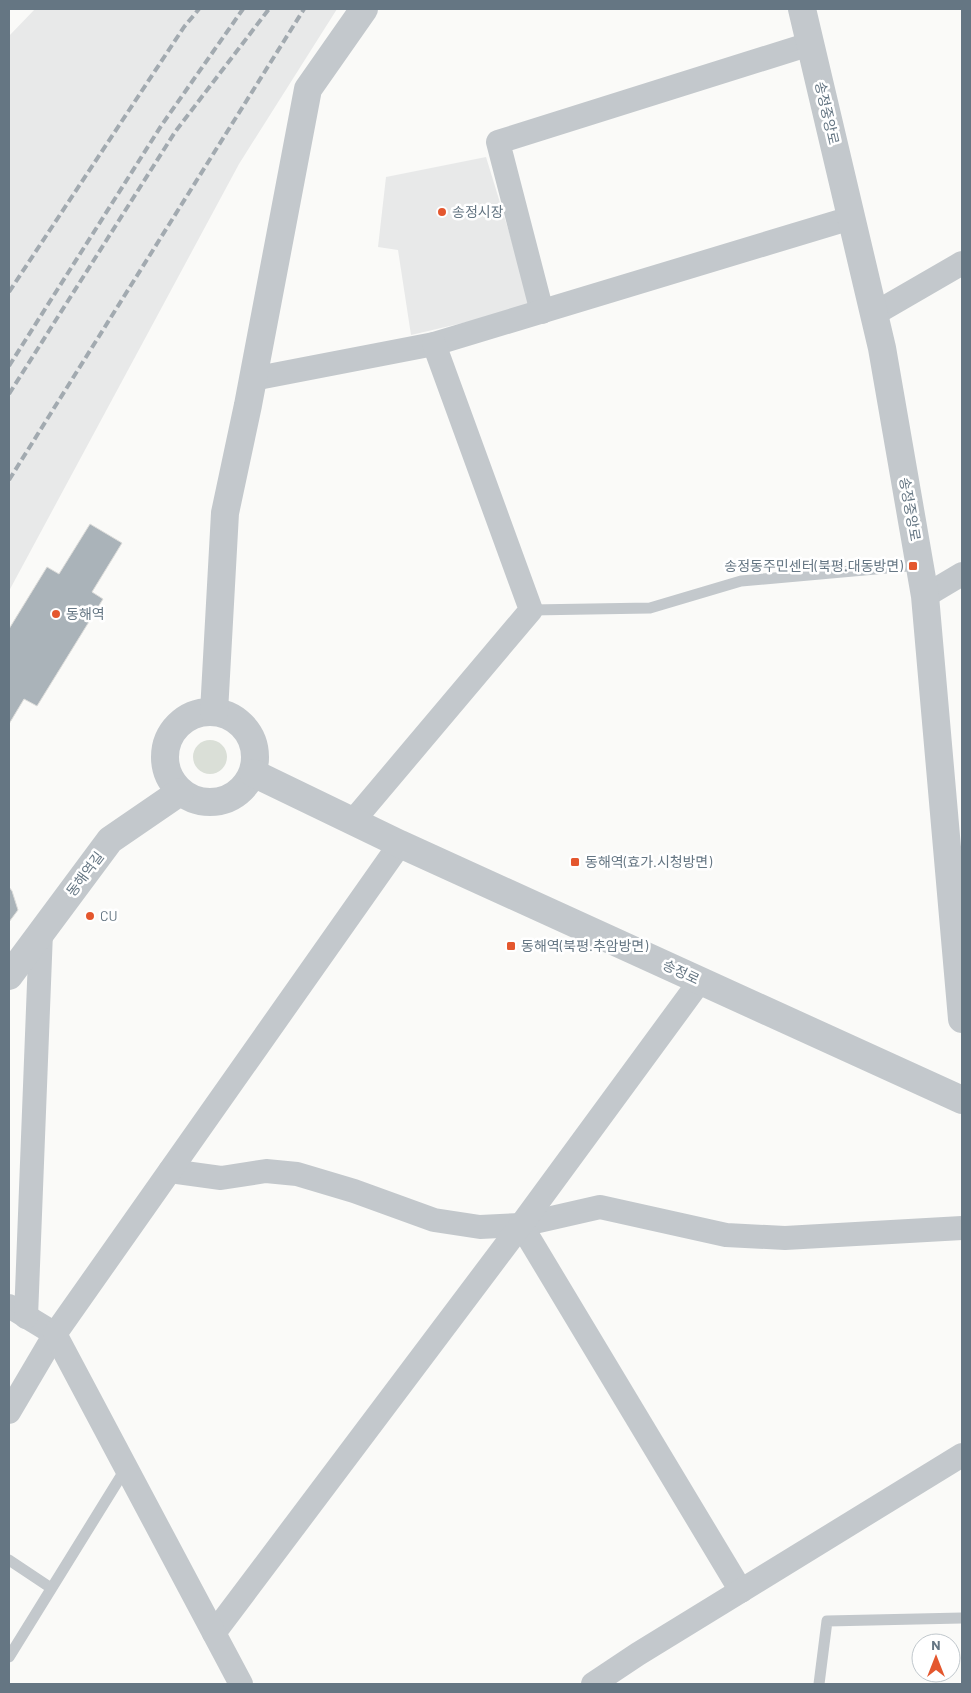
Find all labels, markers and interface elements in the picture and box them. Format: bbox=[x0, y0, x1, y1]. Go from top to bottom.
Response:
street label: 송정중앙로 bbox=[812, 80, 843, 146]
place label: 송정시장 bbox=[452, 203, 504, 220]
marker: 송정시장 bbox=[436, 206, 448, 218]
street label: 송정중앙로 bbox=[897, 476, 924, 542]
place label: 송정동주민센터(북평.대동방면) bbox=[724, 557, 903, 574]
marker: 송정동주민센터(북평.대동방면) bbox=[907, 560, 919, 572]
place label: 동해역 bbox=[66, 605, 105, 622]
marker: 동해역 bbox=[50, 608, 62, 620]
street label: 동해역길 bbox=[62, 848, 107, 899]
place label: 동해역(효가.시청방면) bbox=[585, 853, 712, 870]
marker: 동해역(효가.시청방면) bbox=[569, 856, 581, 868]
place label: CU bbox=[100, 907, 118, 924]
marker: CU bbox=[84, 910, 96, 922]
place label: 동해역(북평.추암방면) bbox=[521, 937, 648, 954]
marker: 동해역(북평.추암방면) bbox=[505, 940, 517, 952]
street label: 송정로 bbox=[660, 956, 702, 987]
north arrow bbox=[911, 1633, 961, 1683]
text: N bbox=[931, 1636, 941, 1653]

